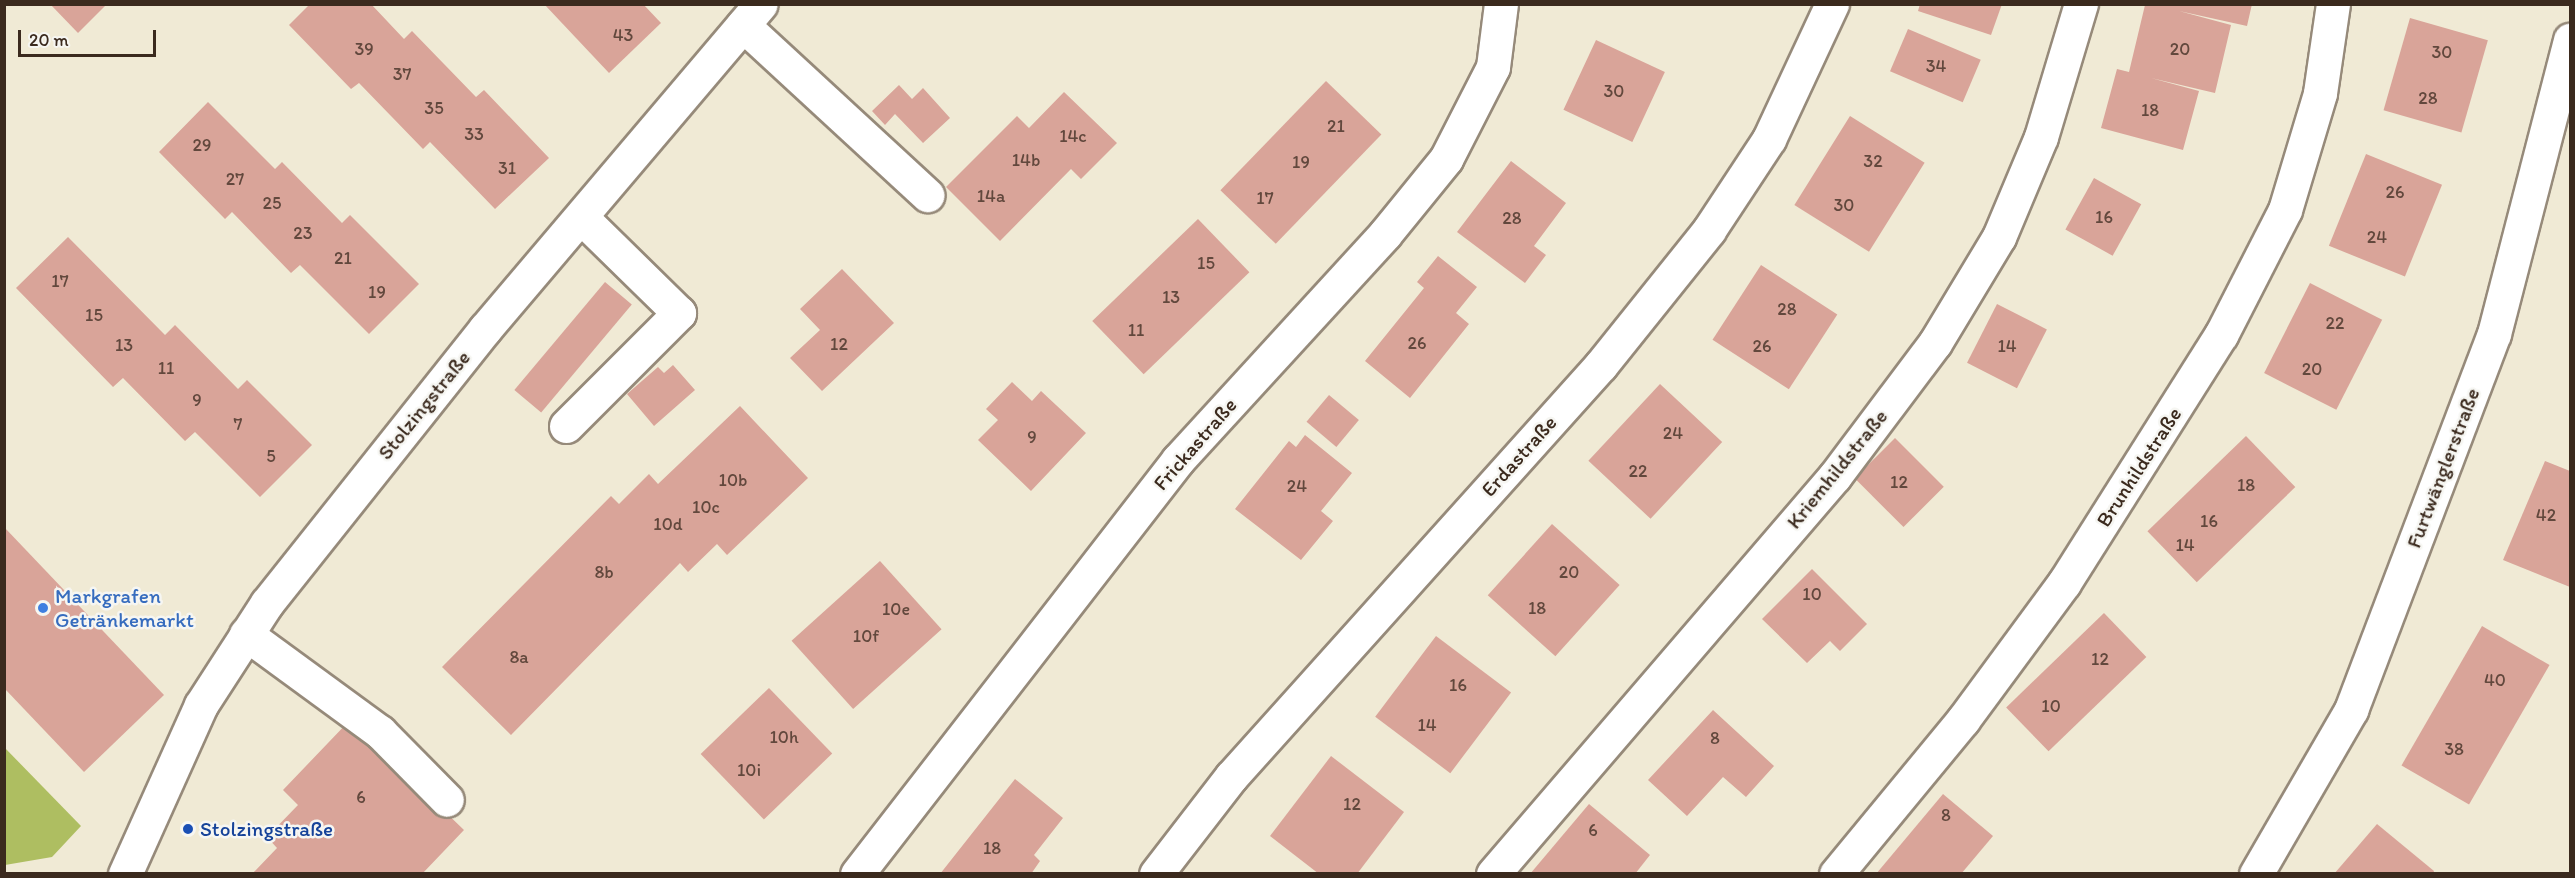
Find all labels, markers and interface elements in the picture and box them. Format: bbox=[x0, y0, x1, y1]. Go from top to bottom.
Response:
scale bar bbox=[21, 18, 159, 56]
house number: 43 bbox=[613, 24, 633, 46]
text: 20 m bbox=[29, 29, 69, 51]
house number: 39 bbox=[354, 38, 374, 60]
house number: 20 bbox=[2170, 38, 2190, 60]
house number: 30 bbox=[2432, 41, 2452, 63]
house number: 34 bbox=[1926, 55, 1946, 77]
house number: 37 bbox=[393, 63, 411, 85]
house number: 30 bbox=[1604, 80, 1624, 102]
house number: 28 bbox=[2418, 87, 2438, 109]
house number: 35 bbox=[424, 97, 444, 119]
house number: 18 bbox=[2141, 99, 2159, 121]
house number: 21 bbox=[1327, 115, 1345, 137]
house number: 33 bbox=[464, 123, 484, 145]
house number: 14c bbox=[1059, 125, 1087, 147]
house number: 29 bbox=[193, 134, 211, 156]
house number: 14b bbox=[1012, 149, 1040, 171]
house number: 32 bbox=[1863, 150, 1883, 172]
house number: 19 bbox=[1292, 151, 1310, 173]
house number: 31 bbox=[498, 157, 516, 179]
house number: 27 bbox=[226, 168, 244, 190]
house number: 26 bbox=[2386, 181, 2404, 203]
house number: 14a bbox=[977, 185, 1005, 207]
house number: 17 bbox=[1256, 187, 1274, 209]
house number: 25 bbox=[263, 192, 281, 214]
house number: 30 bbox=[1834, 194, 1854, 216]
house number: 16 bbox=[2095, 206, 2113, 228]
house number: 28 bbox=[1502, 207, 1522, 229]
house number: 23 bbox=[293, 222, 313, 244]
house number: 24 bbox=[2367, 226, 2387, 248]
house number: 21 bbox=[334, 247, 352, 269]
house number: 15 bbox=[1197, 252, 1215, 274]
house number: 17 bbox=[51, 270, 69, 292]
house number: 19 bbox=[368, 281, 386, 303]
house number: 13 bbox=[1162, 286, 1180, 308]
house number: 28 bbox=[1777, 298, 1797, 320]
house number: 15 bbox=[85, 304, 103, 326]
house number: 22 bbox=[2326, 312, 2344, 334]
house number: 11 bbox=[1128, 319, 1144, 341]
house number: 26 bbox=[1408, 332, 1426, 354]
house number: 12 bbox=[830, 333, 848, 355]
house number: 13 bbox=[115, 334, 133, 356]
house number: 26 bbox=[1753, 335, 1771, 357]
house number: 14 bbox=[1997, 335, 2017, 357]
street label: Stolzingstraße bbox=[372, 345, 476, 465]
house number: 11 bbox=[158, 357, 174, 379]
house number: 20 bbox=[2302, 358, 2322, 380]
street label: Furtwänglerstraße bbox=[2401, 384, 2485, 552]
house number: 9 bbox=[192, 389, 202, 411]
street label: Frickastraße bbox=[1148, 393, 1242, 495]
street label: Brunhildstraße bbox=[2091, 402, 2187, 532]
street label: Kriemhildstraße bbox=[1781, 404, 1893, 534]
street label: Erdastraße bbox=[1476, 410, 1562, 502]
house number: 7 bbox=[234, 413, 242, 435]
house number: 24 bbox=[1663, 422, 1683, 444]
house number: 9 bbox=[1027, 426, 1037, 448]
house number: 5 bbox=[266, 445, 276, 467]
house number: 22 bbox=[1629, 460, 1647, 482]
house number: 10b bbox=[719, 469, 747, 491]
house number: 12 bbox=[1890, 471, 1908, 493]
house number: 18 bbox=[2237, 474, 2255, 496]
house number: 24 bbox=[1287, 475, 1307, 497]
house number: 10c bbox=[692, 496, 720, 518]
house number: 42 bbox=[2536, 504, 2556, 526]
house number: 16 bbox=[2200, 510, 2218, 532]
house number: 10d bbox=[653, 513, 683, 535]
house number: 14 bbox=[2175, 534, 2195, 556]
house number: 8b bbox=[594, 561, 614, 583]
house number: 20 bbox=[1559, 561, 1579, 583]
place label: Markgrafen Getränkemarkt bbox=[55, 583, 194, 633]
house number: 10 bbox=[1802, 583, 1822, 605]
house number: 18 bbox=[1528, 597, 1546, 619]
house number: 10e bbox=[882, 598, 910, 620]
marker: Markgrafen Getränkemarkt bbox=[36, 601, 50, 615]
house number: 10f bbox=[853, 625, 879, 647]
house number: 8a bbox=[509, 646, 529, 668]
house number: 12 bbox=[2091, 648, 2109, 670]
house number: 40 bbox=[2484, 669, 2506, 691]
house number: 16 bbox=[1449, 674, 1467, 696]
house number: 10 bbox=[2041, 695, 2061, 717]
house number: 14 bbox=[1417, 714, 1437, 736]
house number: 10h bbox=[769, 726, 799, 748]
house number: 8 bbox=[1710, 727, 1720, 749]
house number: 38 bbox=[2444, 738, 2464, 760]
house number: 10i bbox=[737, 759, 761, 781]
house number: 6 bbox=[356, 786, 366, 808]
house number: 12 bbox=[1343, 793, 1361, 815]
house number: 8 bbox=[1941, 804, 1951, 826]
place label: Stolzingstraße bbox=[200, 816, 333, 842]
house number: 6 bbox=[1588, 819, 1598, 841]
marker: Stolzingstraße bbox=[181, 822, 195, 836]
house number: 18 bbox=[983, 837, 1001, 859]

